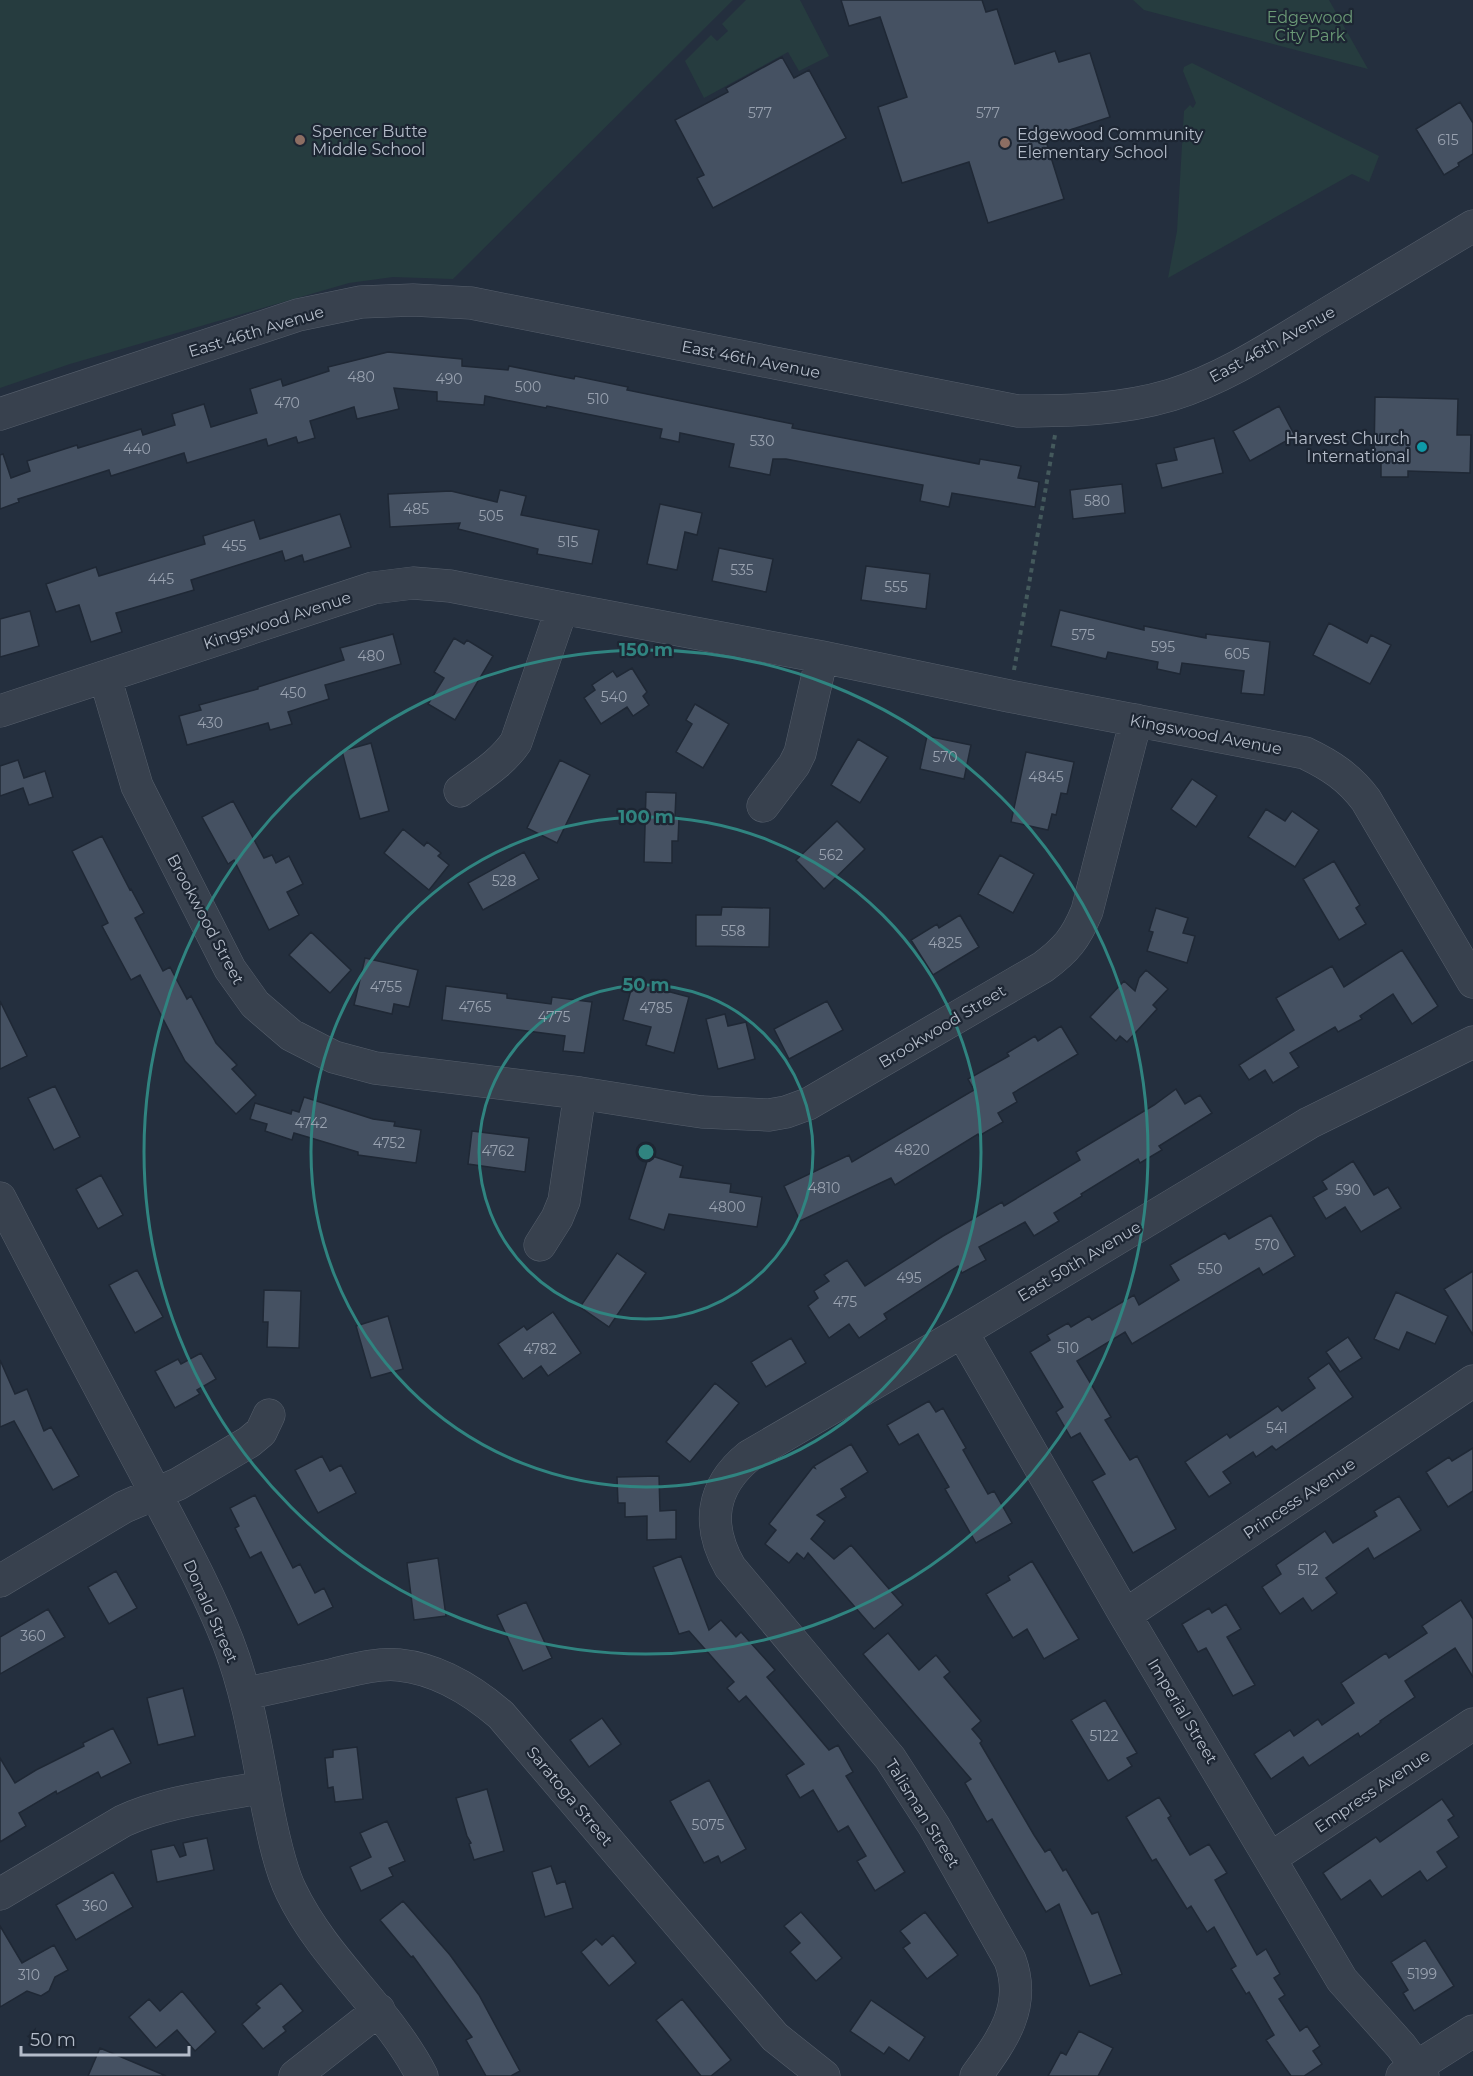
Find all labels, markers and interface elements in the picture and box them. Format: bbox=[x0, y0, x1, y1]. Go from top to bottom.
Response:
park label: Edgewood City Park bbox=[1267, 8, 1353, 45]
house number: 577 bbox=[748, 104, 772, 122]
house number: 577 bbox=[976, 104, 1000, 122]
place label: Spencer Butte Middle School bbox=[312, 122, 427, 159]
place label: Edgewood Community Elementary School bbox=[1017, 125, 1203, 162]
house number: 615 bbox=[1437, 131, 1459, 149]
marker: Spencer Butte Middle School bbox=[293, 133, 307, 147]
marker: Edgewood Community Elementary School bbox=[998, 136, 1012, 150]
street label: East 46th Avenue bbox=[186, 302, 326, 361]
street label: East 46th Avenue bbox=[1206, 302, 1338, 387]
street label: East 46th Avenue bbox=[680, 337, 822, 382]
house number: 480 bbox=[347, 368, 375, 386]
house number: 490 bbox=[436, 370, 462, 388]
house number: 500 bbox=[515, 378, 541, 396]
house number: 510 bbox=[587, 390, 609, 408]
house number: 470 bbox=[274, 394, 300, 412]
place label: Harvest Church International bbox=[1285, 429, 1410, 466]
house number: 530 bbox=[749, 432, 775, 450]
house number: 440 bbox=[123, 440, 151, 458]
marker: Harvest Church International bbox=[1415, 440, 1429, 454]
house number: 580 bbox=[1084, 492, 1110, 510]
house number: 485 bbox=[403, 500, 429, 518]
house number: 505 bbox=[478, 507, 504, 525]
house number: 515 bbox=[558, 533, 579, 551]
house number: 455 bbox=[221, 537, 247, 555]
house number: 535 bbox=[730, 561, 754, 579]
house number: 445 bbox=[148, 570, 174, 588]
house number: 555 bbox=[884, 578, 908, 596]
street label: Kingswood Avenue bbox=[201, 588, 354, 653]
house number: 575 bbox=[1071, 626, 1095, 644]
house number: 595 bbox=[1151, 638, 1175, 656]
text: 150 m bbox=[619, 639, 673, 661]
house number: 605 bbox=[1224, 645, 1250, 663]
house number: 480 bbox=[357, 647, 385, 665]
house number: 450 bbox=[280, 684, 306, 702]
house number: 540 bbox=[601, 688, 627, 706]
street label: Kingswood Avenue bbox=[1128, 710, 1284, 759]
house number: 430 bbox=[197, 714, 223, 732]
house number: 570 bbox=[933, 748, 957, 766]
house number: 4845 bbox=[1028, 768, 1064, 786]
text: 100 m bbox=[618, 806, 674, 828]
house number: 562 bbox=[819, 846, 843, 864]
street label: Brookwood Street bbox=[163, 851, 248, 988]
house number: 528 bbox=[492, 872, 516, 890]
house number: 558 bbox=[721, 922, 745, 940]
house number: 4825 bbox=[928, 934, 962, 952]
text: 50 m bbox=[623, 974, 669, 996]
house number: 4755 bbox=[370, 978, 402, 996]
street label: Brookwood Street bbox=[875, 981, 1010, 1072]
house number: 4765 bbox=[459, 998, 492, 1016]
house number: 4785 bbox=[639, 999, 673, 1017]
house number: 4775 bbox=[538, 1008, 570, 1026]
house number: 4742 bbox=[294, 1114, 328, 1132]
house number: 4752 bbox=[373, 1134, 405, 1152]
house number: 4820 bbox=[894, 1141, 930, 1159]
house number: 4762 bbox=[482, 1142, 515, 1160]
centre of rings bbox=[636, 1142, 656, 1162]
house number: 4810 bbox=[808, 1179, 840, 1197]
house number: 590 bbox=[1335, 1181, 1361, 1199]
house number: 4800 bbox=[709, 1198, 745, 1216]
street label: East 50th Avenue bbox=[1014, 1217, 1144, 1306]
house number: 570 bbox=[1255, 1236, 1279, 1254]
house number: 550 bbox=[1197, 1260, 1223, 1278]
house number: 495 bbox=[896, 1269, 922, 1287]
house number: 475 bbox=[833, 1293, 857, 1311]
house number: 510 bbox=[1057, 1339, 1079, 1357]
house number: 4782 bbox=[523, 1340, 557, 1358]
house number: 541 bbox=[1266, 1419, 1288, 1437]
street label: Princess Avenue bbox=[1240, 1454, 1359, 1543]
street label: Donald Street bbox=[179, 1557, 242, 1666]
house number: 512 bbox=[1298, 1561, 1319, 1579]
house number: 360 bbox=[20, 1627, 46, 1645]
street label: Imperial Street bbox=[1144, 1655, 1222, 1768]
house number: 5122 bbox=[1090, 1727, 1118, 1745]
street label: Saratoga Street bbox=[523, 1743, 617, 1850]
street label: Empress Avenue bbox=[1311, 1746, 1433, 1837]
street label: Talisman Street bbox=[882, 1755, 964, 1871]
house number: 5075 bbox=[692, 1816, 725, 1834]
house number: 360 bbox=[82, 1897, 108, 1915]
house number: 5199 bbox=[1407, 1965, 1437, 1983]
house number: 310 bbox=[18, 1966, 40, 1984]
scale bar bbox=[21, 2019, 189, 2057]
text: 50 m bbox=[30, 2029, 76, 2051]

